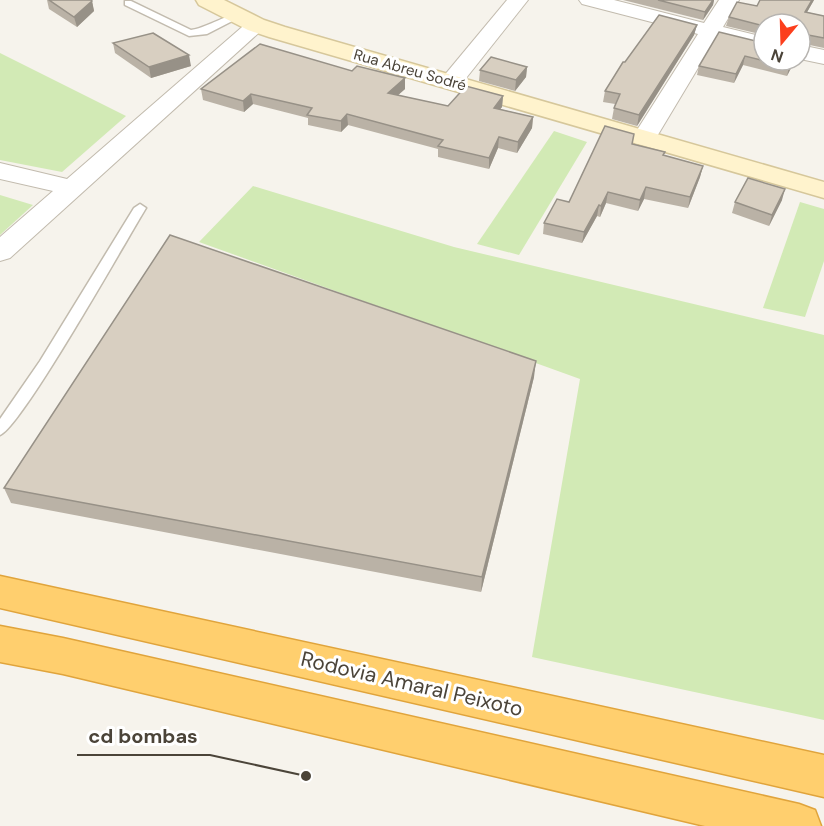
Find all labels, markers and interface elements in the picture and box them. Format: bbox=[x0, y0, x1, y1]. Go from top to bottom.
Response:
north arrow bbox=[752, 12, 812, 72]
street label: Rua Abreu Sodré bbox=[351, 44, 469, 96]
text: N bbox=[768, 44, 786, 68]
street label: Rodovia Amaral Peixoto bbox=[298, 645, 526, 723]
callout: cd bombas bbox=[77, 717, 210, 755]
text: cd bombas bbox=[88, 723, 198, 749]

